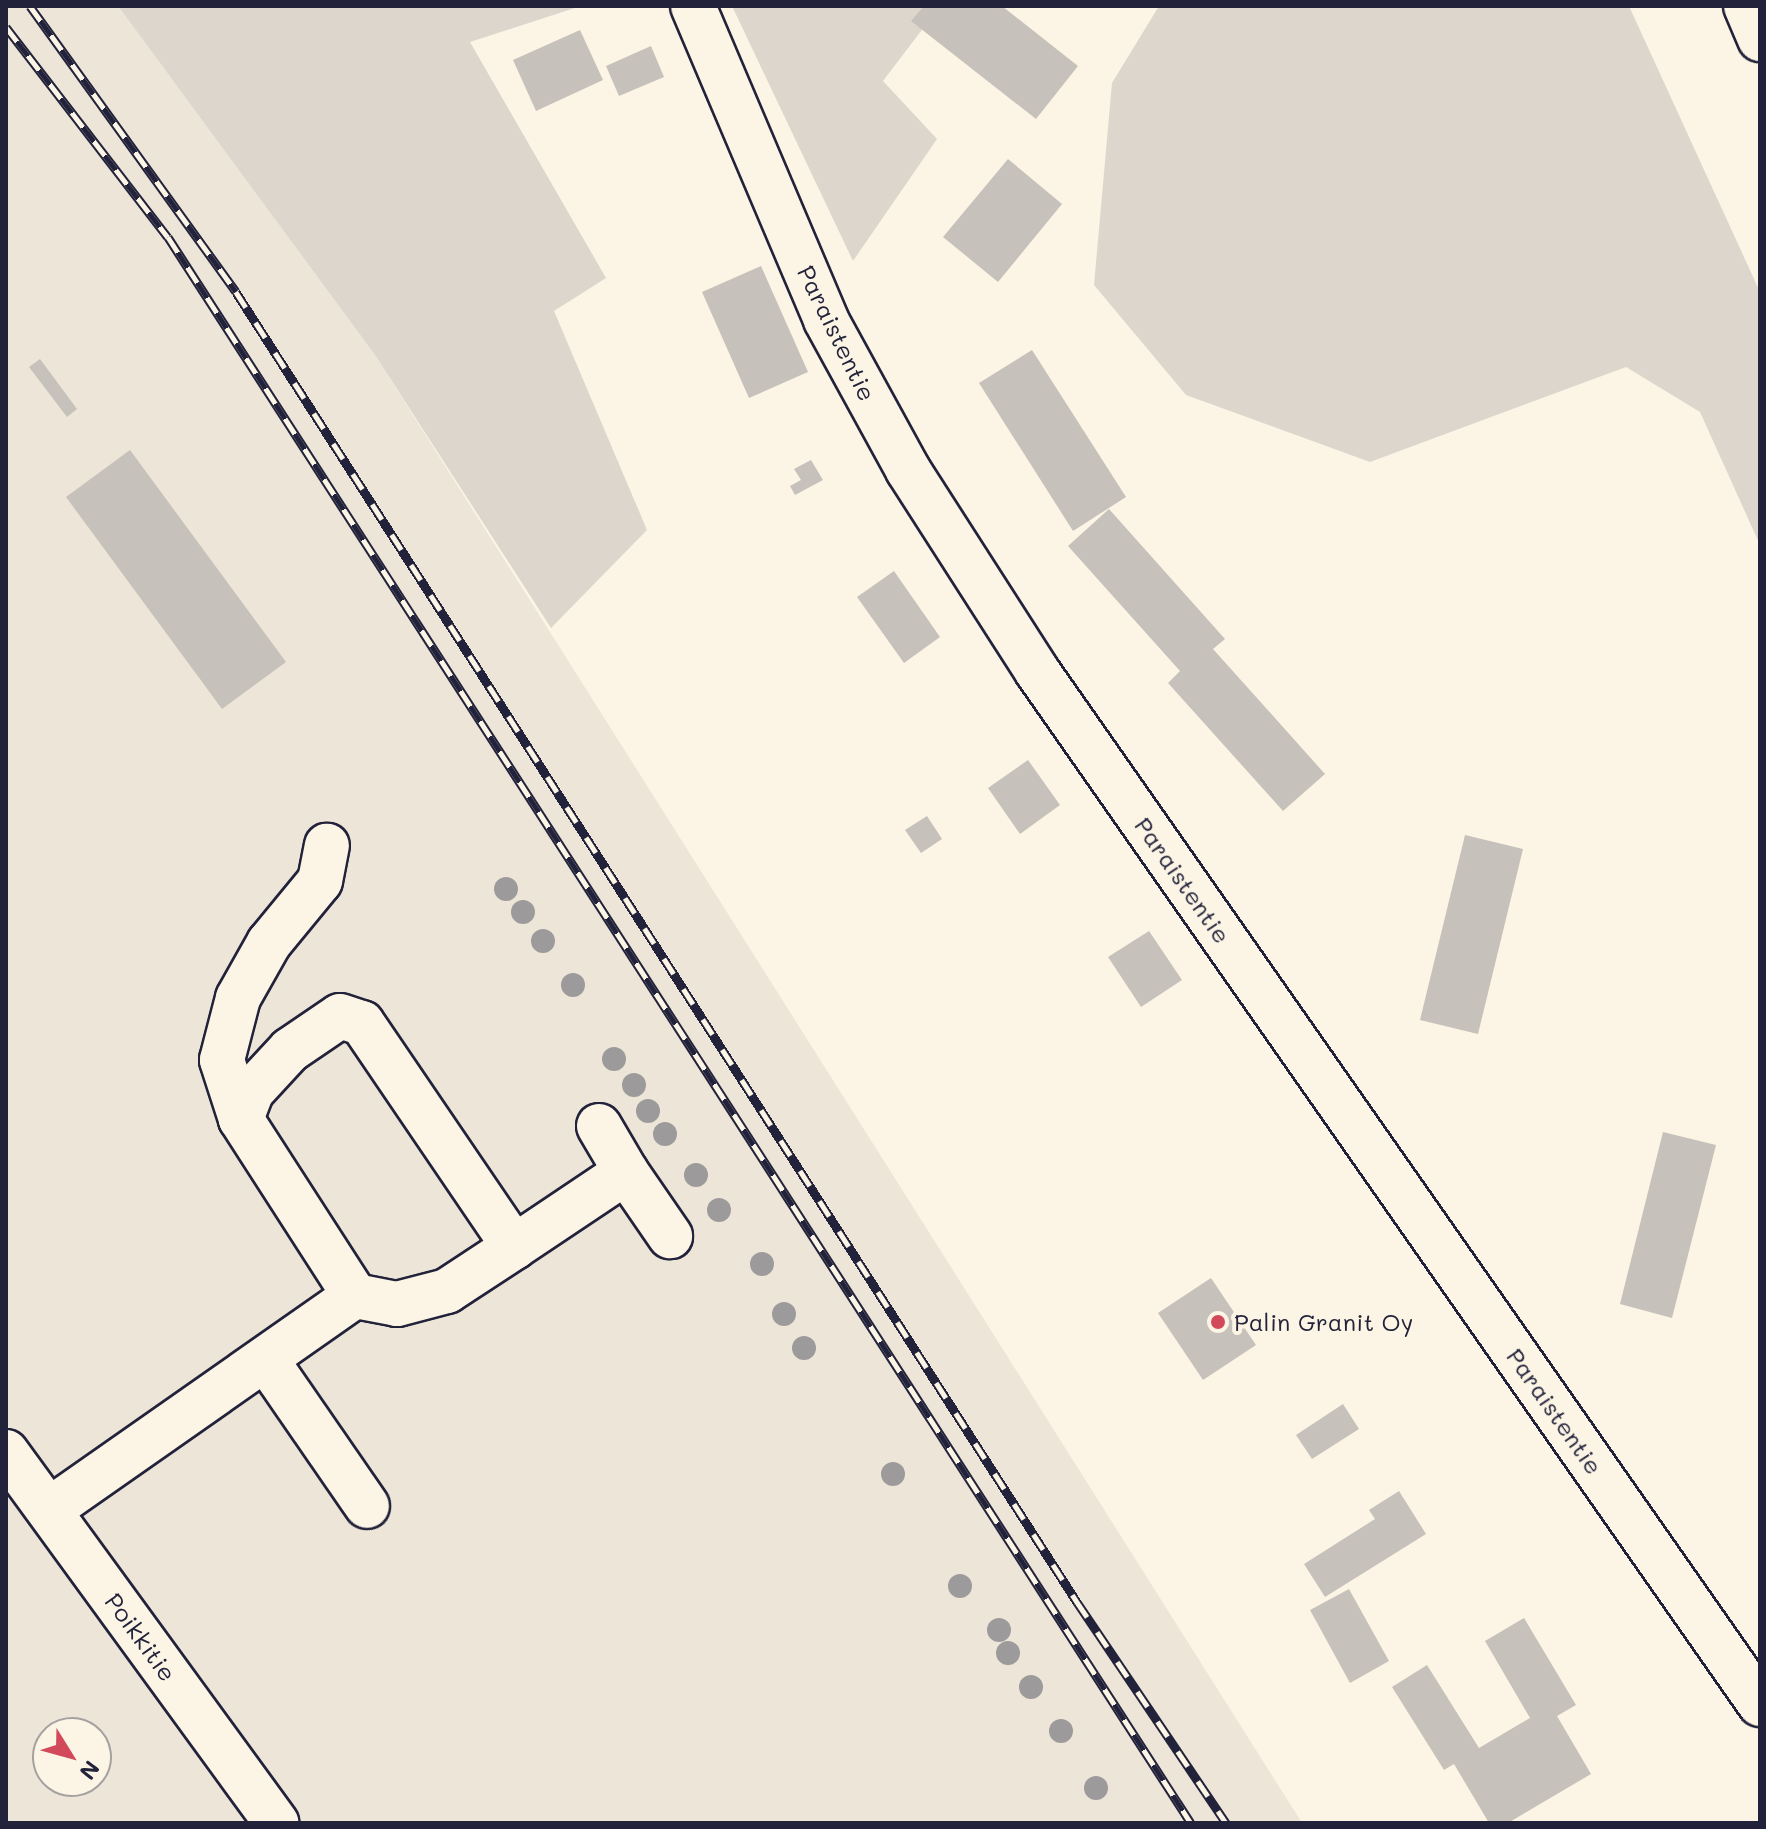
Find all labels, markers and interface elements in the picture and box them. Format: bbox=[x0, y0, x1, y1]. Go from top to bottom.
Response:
street label: Paraistentie bbox=[792, 261, 882, 405]
street label: Paraistentie bbox=[1129, 811, 1237, 949]
place label: Palin Granit Oy bbox=[1234, 1308, 1413, 1336]
marker: Palin Granit Oy bbox=[1209, 1313, 1227, 1331]
street label: Paraistentie bbox=[1501, 1342, 1609, 1480]
street label: Poikkitie bbox=[99, 1587, 183, 1687]
north arrow bbox=[32, 1717, 112, 1797]
text: N bbox=[73, 1755, 107, 1786]

